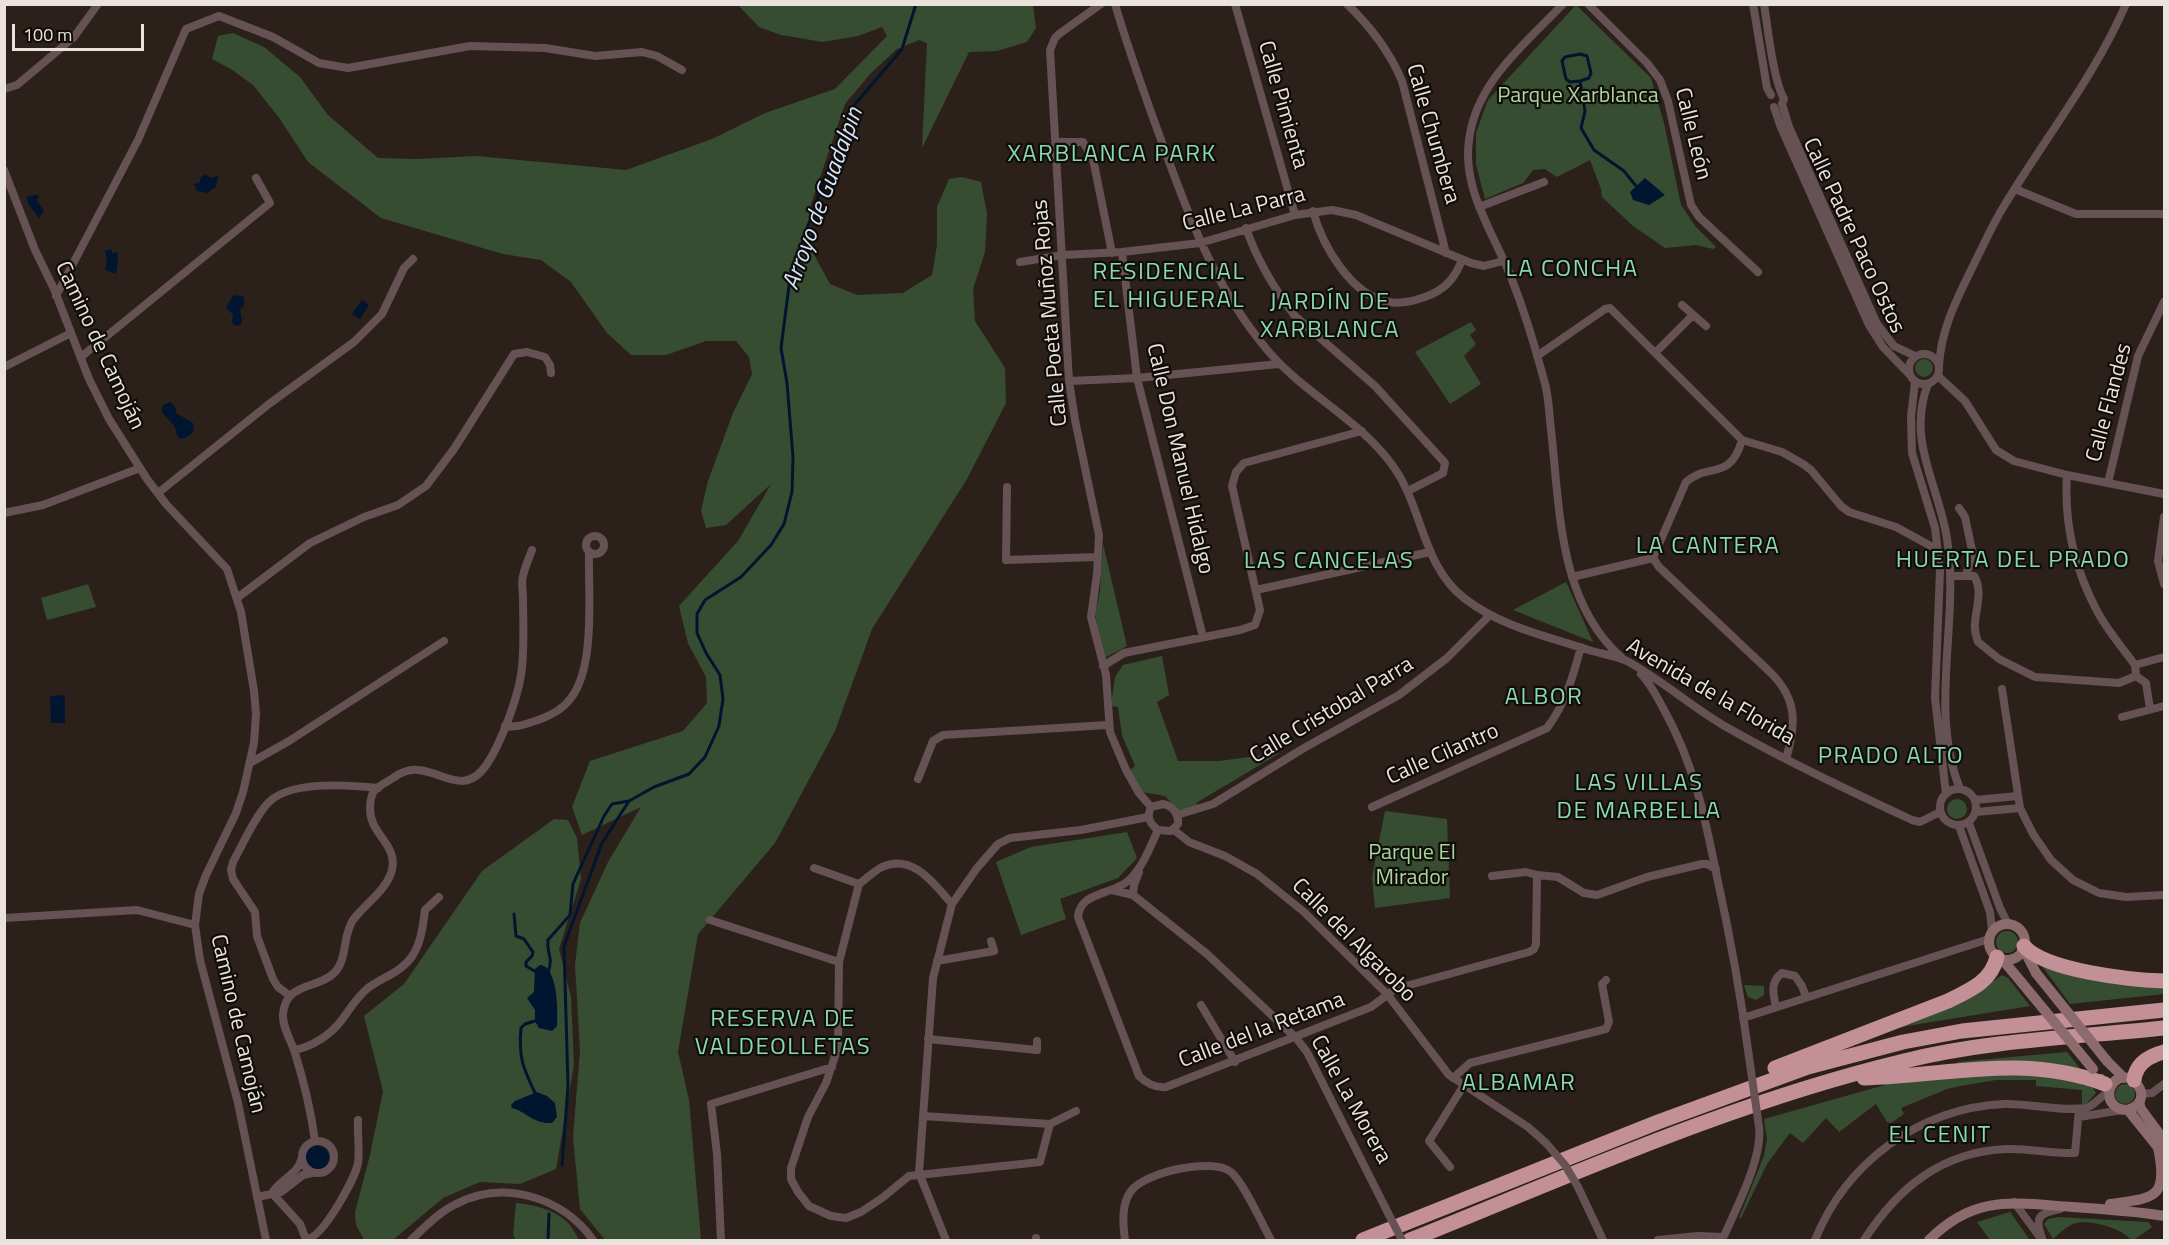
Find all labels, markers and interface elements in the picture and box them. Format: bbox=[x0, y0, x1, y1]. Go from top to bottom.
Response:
scale bar bbox=[15, 12, 147, 50]
text: 100 m bbox=[23, 21, 72, 48]
street label: Calle Pimienta bbox=[1251, 38, 1313, 172]
street label: Calle Chumbera bbox=[1399, 61, 1465, 207]
park label: Parque Xarblanca bbox=[1497, 84, 1659, 110]
street label: Calle León bbox=[1668, 85, 1716, 183]
water label: Arroyo de Guadalpin bbox=[778, 104, 870, 294]
street label: Calle Padre Paco Ostos bbox=[1796, 134, 1910, 338]
district label: XARBLANCA PARK bbox=[1007, 141, 1217, 169]
street label: Calle La Parra bbox=[1180, 182, 1308, 238]
street label: Calle Poeta Muñoz Rojas bbox=[1028, 198, 1074, 428]
district label: LA CONCHA bbox=[1506, 256, 1638, 284]
street label: Camino de Camoján bbox=[48, 258, 150, 434]
district label: RESIDENCIAL EL HIGUERAL bbox=[1092, 259, 1246, 315]
district label: JARDÍN DE XARBLANCA bbox=[1260, 289, 1400, 345]
street label: Calle Don Manuel Hidalgo bbox=[1140, 341, 1218, 577]
street label: Calle Flandes bbox=[2082, 341, 2138, 465]
district label: LA CANTERA bbox=[1636, 533, 1780, 561]
district label: HUERTA DEL PRADO bbox=[1896, 547, 2130, 575]
district label: LAS CANCELAS bbox=[1244, 548, 1414, 576]
street label: Avenida de la Florida bbox=[1621, 634, 1799, 752]
street label: Calle Cristobal Parra bbox=[1246, 652, 1418, 770]
district label: ALBOR bbox=[1505, 684, 1583, 712]
street label: Calle Cilantro bbox=[1383, 718, 1503, 792]
district label: PRADO ALTO bbox=[1818, 743, 1964, 771]
district label: LAS VILLAS DE MARBELLA bbox=[1556, 770, 1722, 826]
park label: Parque El Mirador bbox=[1368, 841, 1456, 892]
street label: Calle del Algarobo bbox=[1286, 874, 1420, 1008]
street label: Camino de Camoján bbox=[204, 932, 270, 1116]
street label: Calle del la Retama bbox=[1175, 987, 1349, 1075]
district label: RESERVA DE VALDEOLLETAS bbox=[695, 1006, 871, 1062]
street label: Calle La Morera bbox=[1304, 1031, 1396, 1169]
district label: ALBAMAR bbox=[1462, 1070, 1576, 1098]
district label: EL CENIT bbox=[1888, 1122, 1992, 1150]

